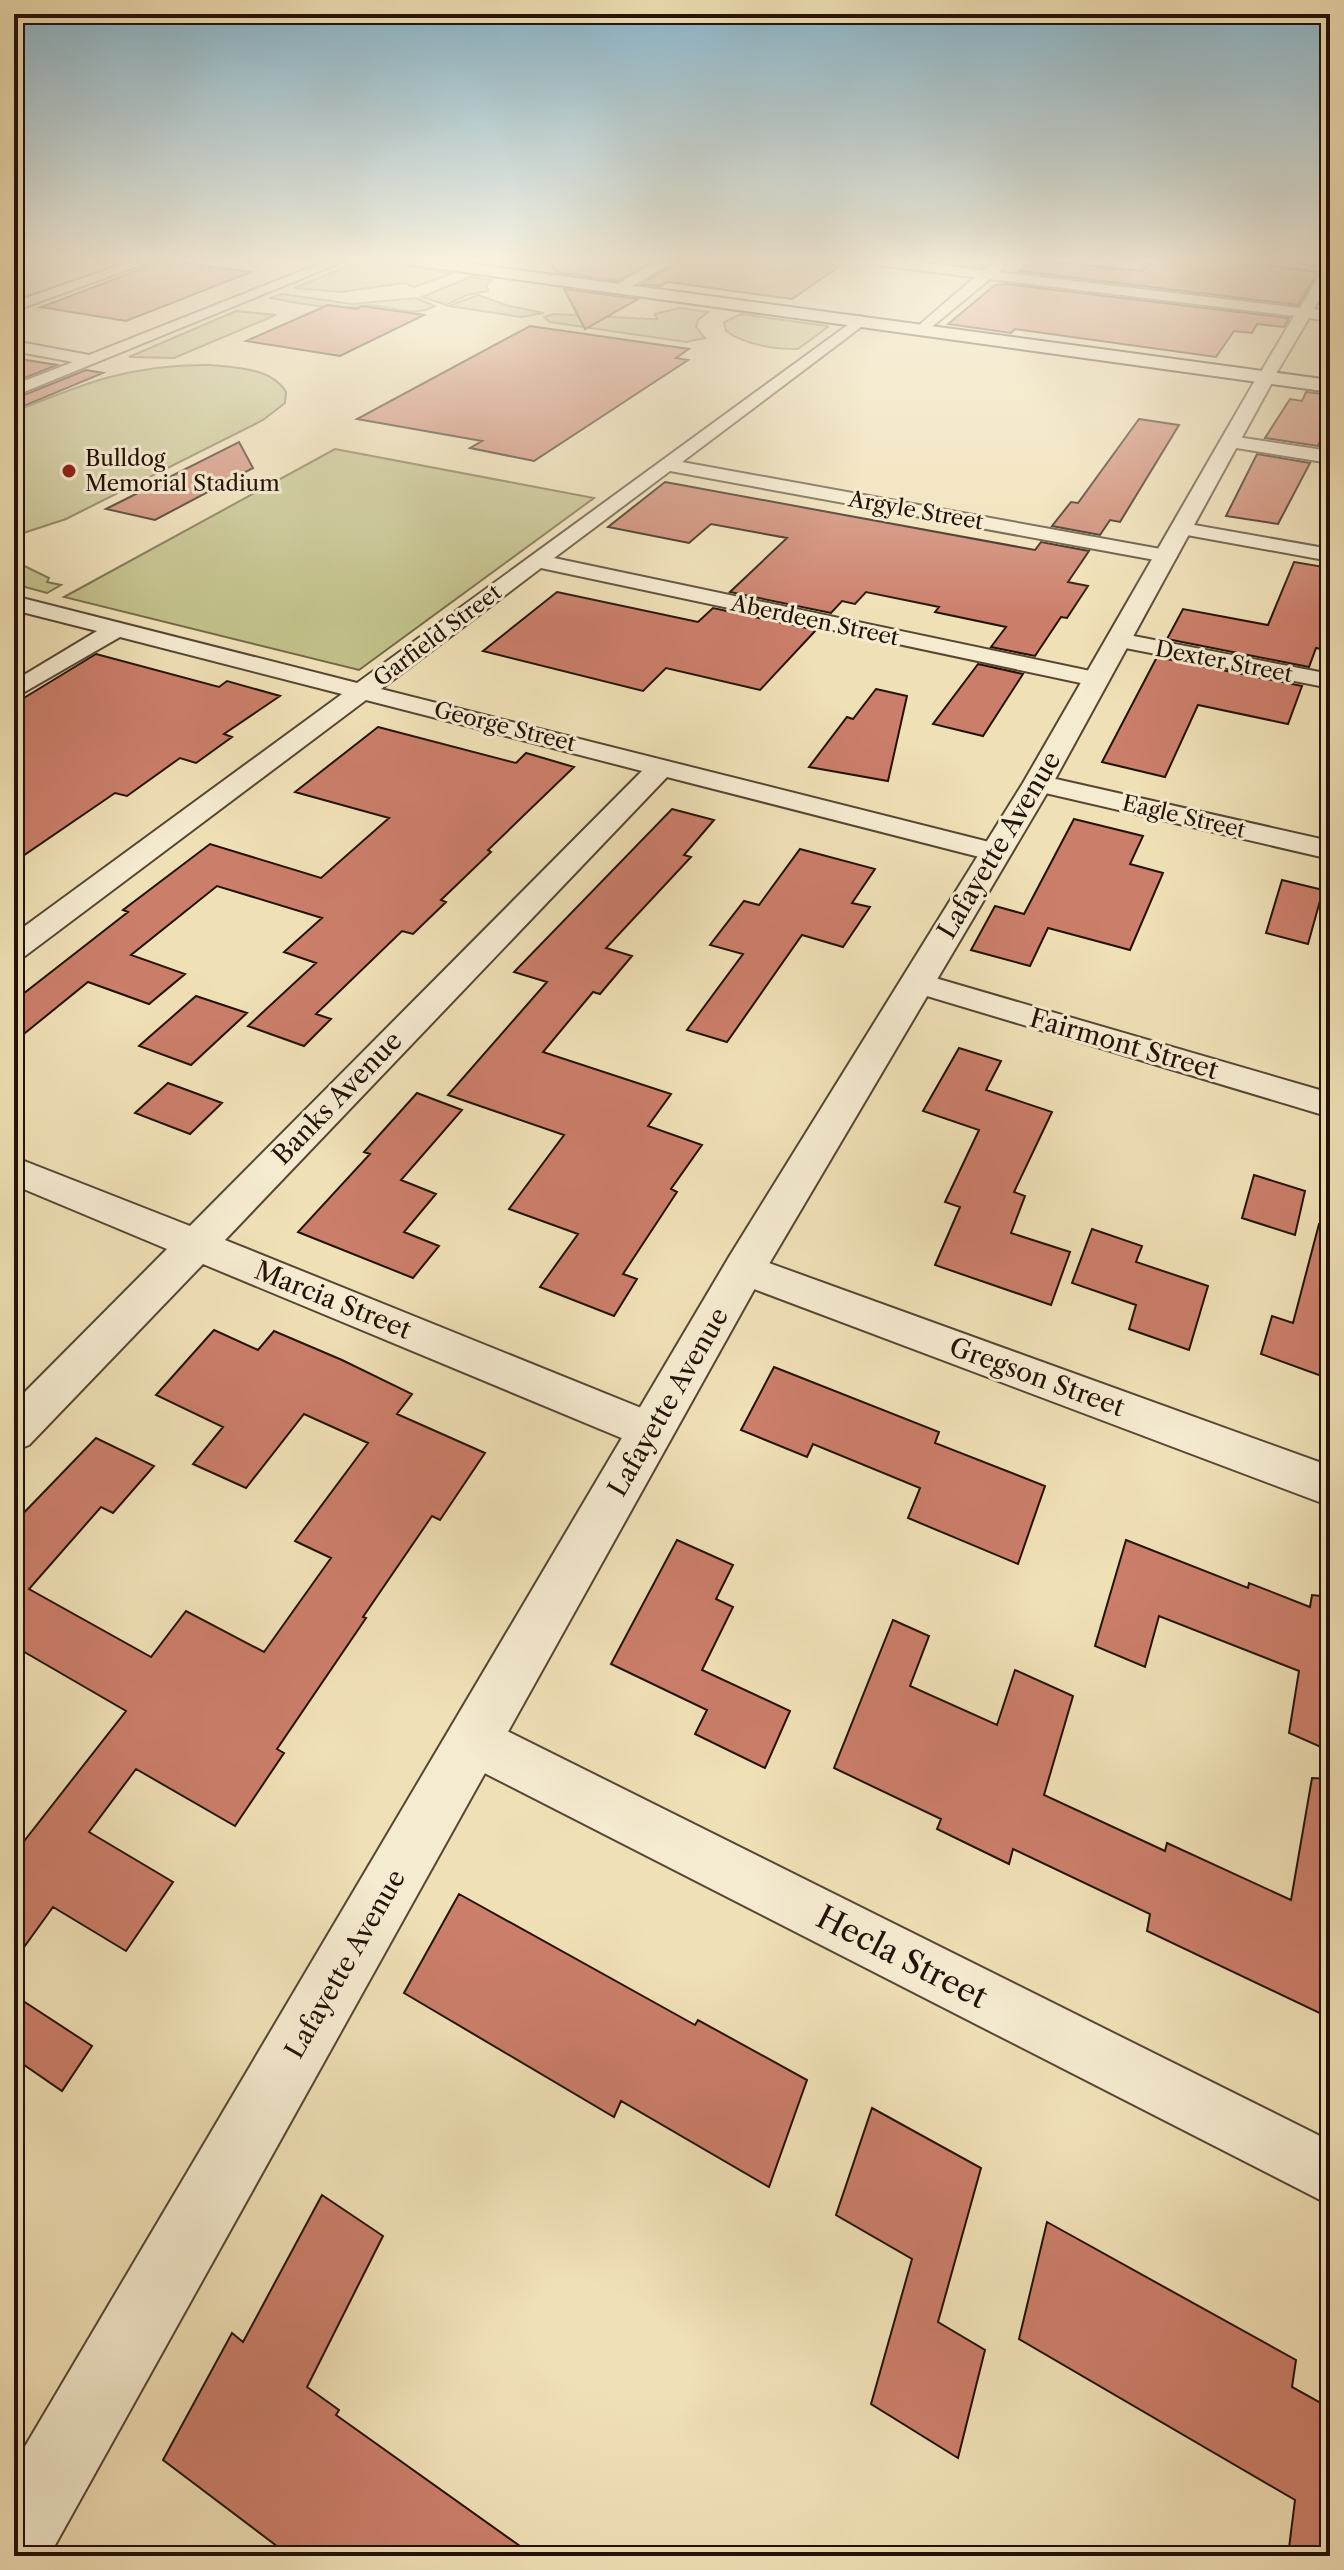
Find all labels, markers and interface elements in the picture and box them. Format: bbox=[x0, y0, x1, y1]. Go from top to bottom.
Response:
place label: Bulldog Memorial Stadium bbox=[85, 445, 280, 497]
marker: Bulldog Memorial Stadium bbox=[60, 462, 78, 480]
street label: Argyle Street bbox=[845, 485, 986, 536]
street label: Garfield Street bbox=[368, 578, 507, 692]
street label: Aberdeen Street bbox=[728, 589, 901, 652]
street label: Dexter Street bbox=[1153, 635, 1295, 688]
street label: George Street bbox=[431, 696, 579, 757]
street label: Lafayette Avenue bbox=[931, 746, 1067, 944]
street label: Eagle Street bbox=[1120, 789, 1248, 844]
street label: Fairmont Street bbox=[1026, 1002, 1223, 1086]
street label: Banks Avenue bbox=[265, 1025, 409, 1171]
street label: Marcia Street bbox=[250, 1254, 417, 1346]
street label: Lafayette Avenue bbox=[601, 1302, 735, 1502]
street label: Gregson Street bbox=[945, 1331, 1130, 1424]
street label: Lafayette Avenue bbox=[278, 1864, 412, 2064]
street label: Hecla Street bbox=[810, 1897, 995, 2017]

